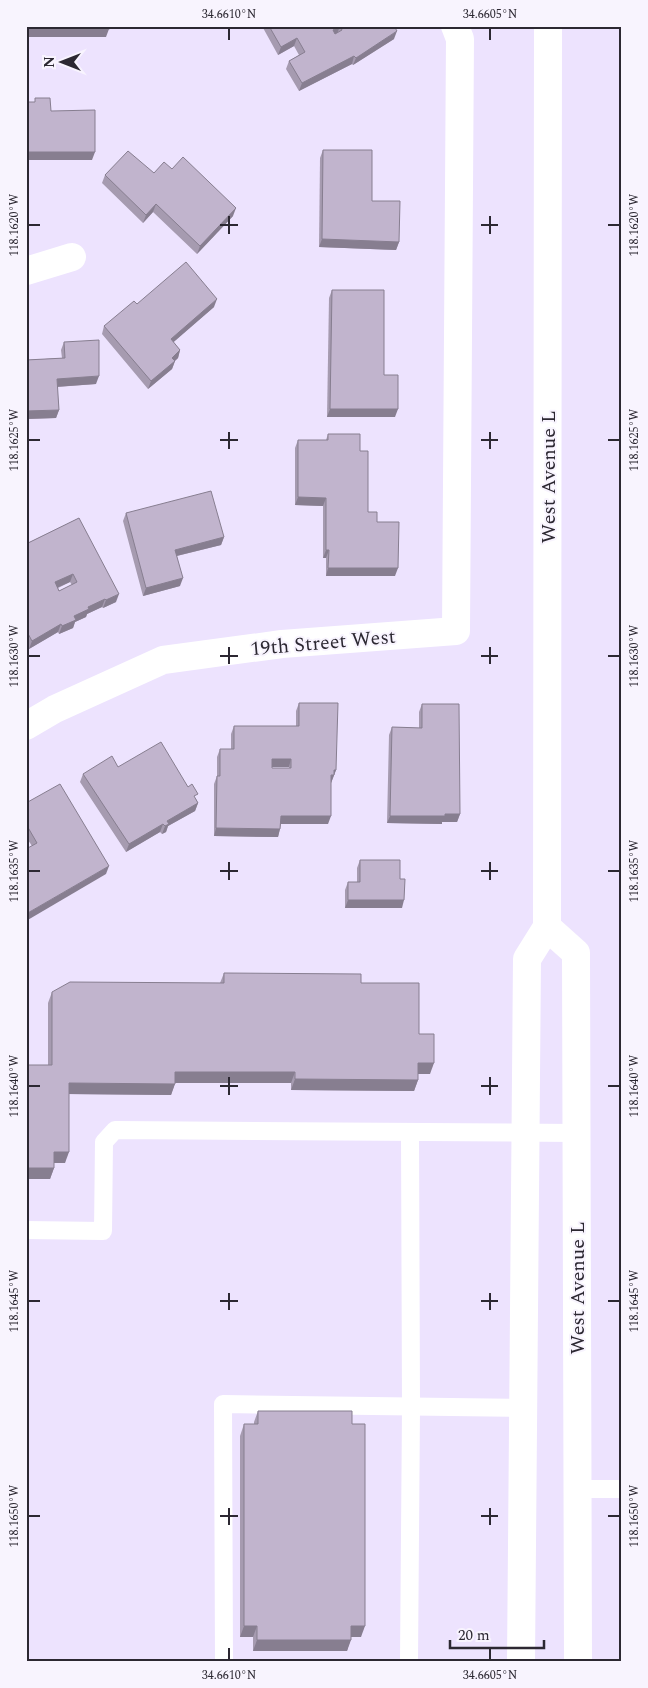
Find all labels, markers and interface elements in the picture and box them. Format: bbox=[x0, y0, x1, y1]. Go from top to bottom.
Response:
text: 34.6610°N bbox=[202, 5, 256, 24]
text: 34.6605°N bbox=[463, 5, 517, 24]
north arrow bbox=[38, 38, 88, 88]
text: N bbox=[39, 56, 60, 68]
text: 118.1620°W bbox=[5, 193, 24, 256]
text: 118.1620°W bbox=[625, 193, 644, 256]
text: 118.1625°W bbox=[5, 408, 24, 471]
text: 118.1625°W bbox=[625, 408, 644, 471]
street label: West Avenue L bbox=[534, 410, 564, 544]
street label: 19th Street West bbox=[249, 622, 397, 664]
text: 118.1630°W bbox=[5, 624, 24, 687]
text: 118.1630°W bbox=[625, 624, 644, 687]
text: 118.1635°W bbox=[5, 839, 24, 902]
text: 118.1635°W bbox=[625, 839, 644, 902]
text: 118.1640°W bbox=[5, 1054, 24, 1117]
text: 118.1640°W bbox=[625, 1054, 644, 1117]
street label: West Avenue L bbox=[563, 1221, 593, 1355]
text: 118.1645°W bbox=[5, 1269, 24, 1332]
text: 118.1645°W bbox=[625, 1269, 644, 1332]
text: 118.1650°W bbox=[5, 1484, 24, 1547]
text: 118.1650°W bbox=[625, 1484, 644, 1547]
scale bar bbox=[450, 1618, 544, 1650]
text: 20 m bbox=[458, 1624, 490, 1647]
text: 34.6610°N bbox=[202, 1666, 256, 1685]
text: 34.6605°N bbox=[463, 1666, 517, 1685]

